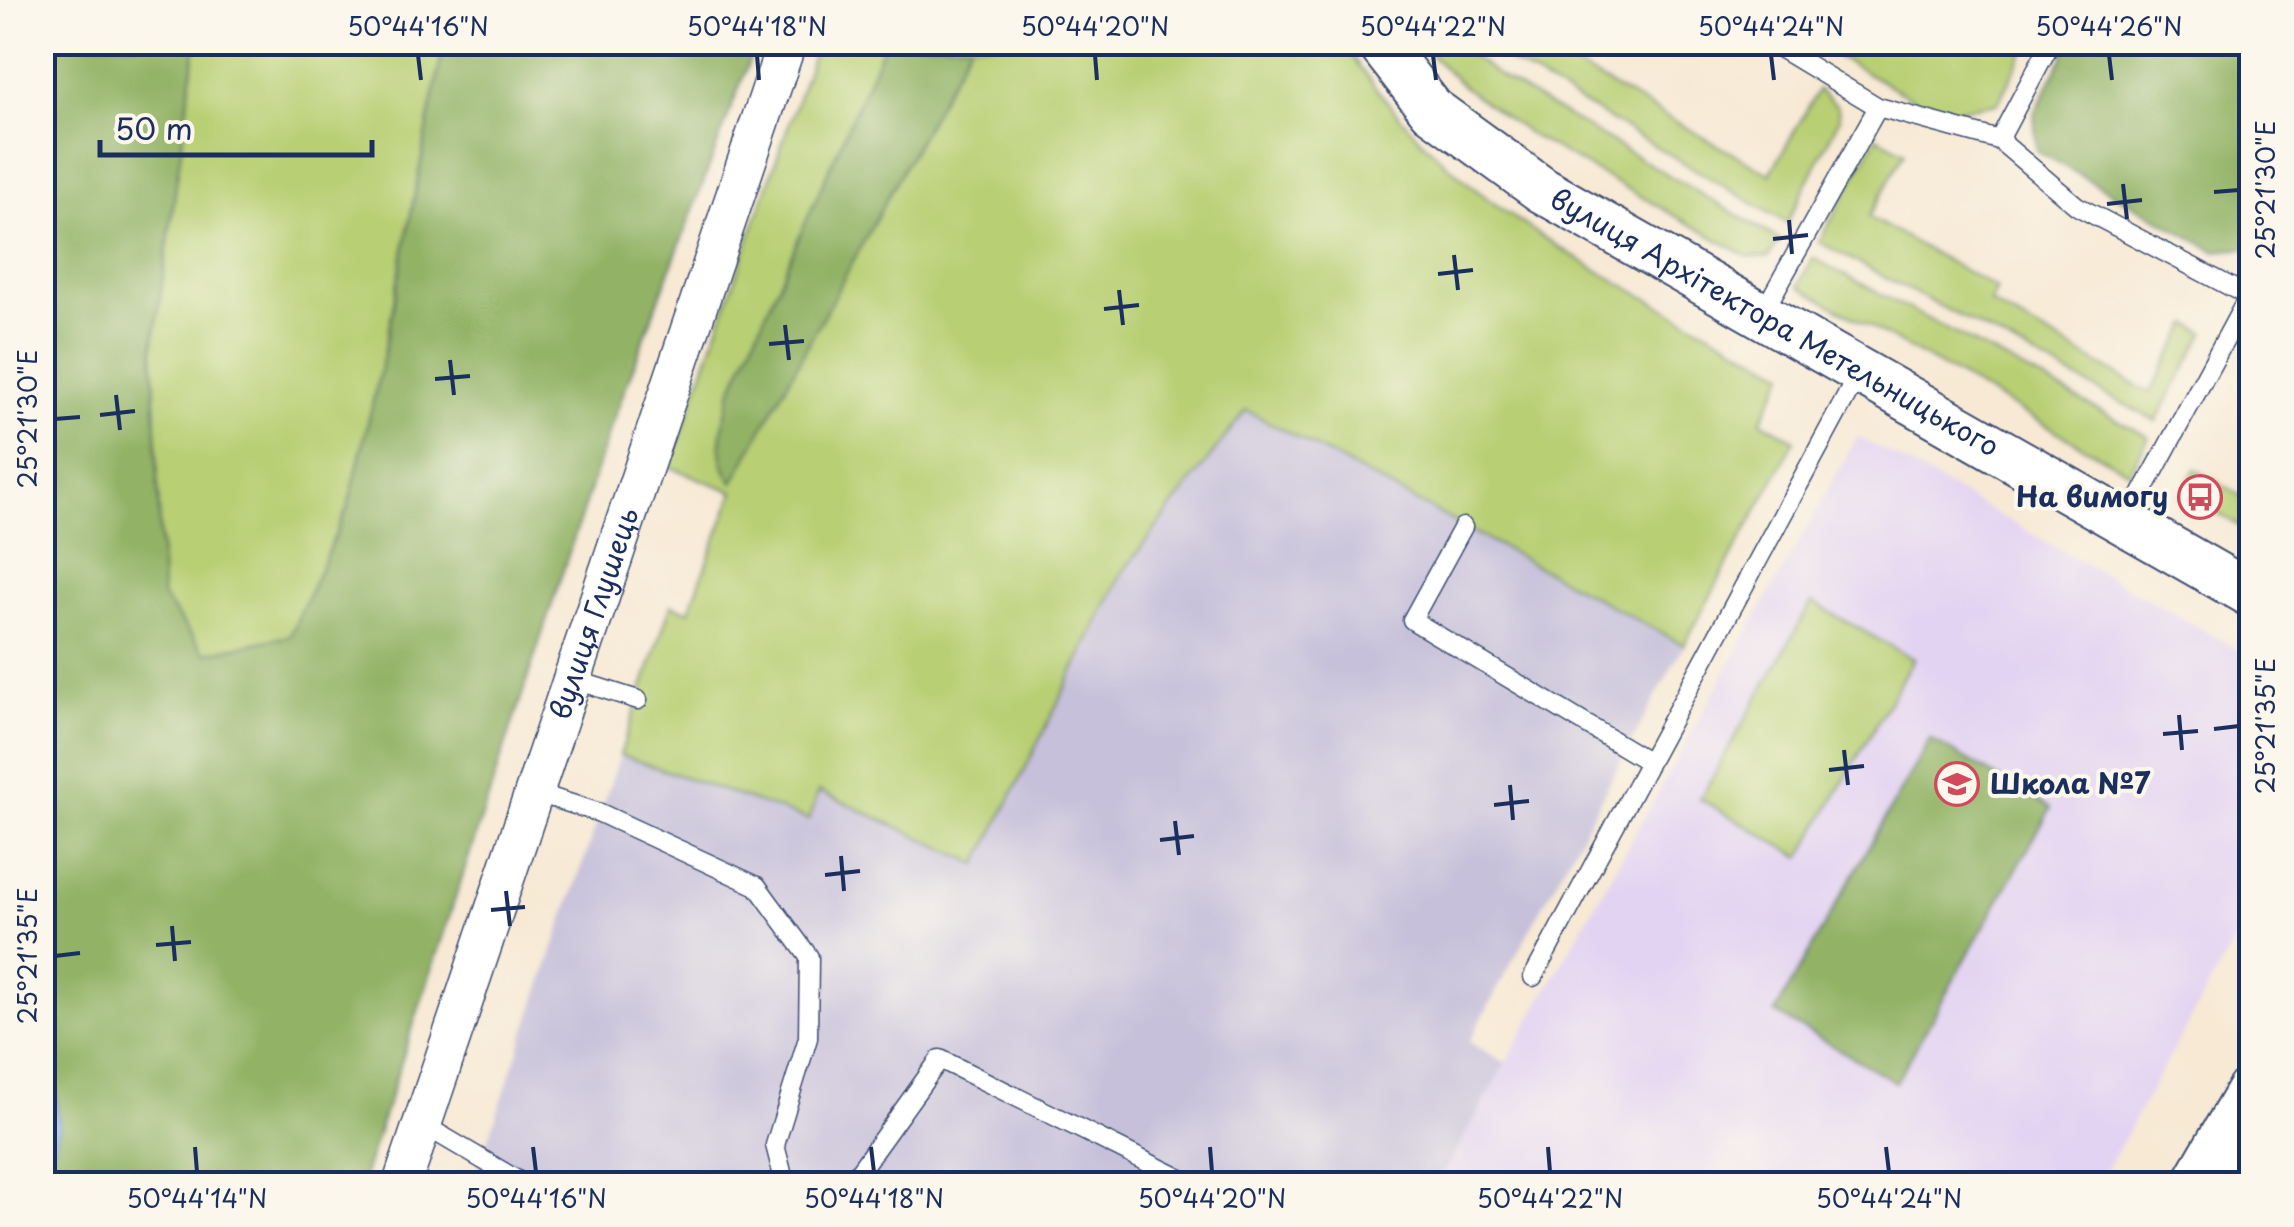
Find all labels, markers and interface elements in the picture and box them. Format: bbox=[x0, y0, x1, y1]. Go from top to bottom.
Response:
text: 50°44'16"N bbox=[347, 7, 489, 45]
text: 50°44'18"N bbox=[687, 7, 827, 45]
text: 50°44'20"N bbox=[1021, 7, 1169, 45]
text: 50°44'22"N bbox=[1360, 7, 1506, 45]
text: 50°44'24"N bbox=[1698, 7, 1844, 45]
text: 50°44'26"N bbox=[2035, 7, 2183, 45]
scale bar bbox=[100, 95, 372, 157]
text: 50 m bbox=[115, 105, 193, 150]
text: 25°21'30"E bbox=[2246, 120, 2284, 260]
street label: вулиця Архітектора Метельницького bbox=[1543, 176, 2008, 467]
text: 25°21'30"E bbox=[8, 349, 46, 489]
place label: На вимогу bbox=[2016, 474, 2168, 517]
bus stop icon: На вимогу bbox=[2177, 474, 2223, 520]
street label: вулиця Глушець bbox=[537, 501, 649, 725]
text: 25°21'35"E bbox=[2246, 658, 2284, 794]
school or university icon: Школа №7 bbox=[1934, 761, 1980, 807]
place label: Школа №7 bbox=[1990, 761, 2151, 804]
text: 25°21'35"E bbox=[8, 888, 46, 1024]
text: 50°44'14"N bbox=[127, 1179, 267, 1217]
text: 50°44'16"N bbox=[465, 1179, 607, 1217]
text: 50°44'18"N bbox=[804, 1179, 944, 1217]
text: 50°44'20"N bbox=[1138, 1179, 1286, 1217]
text: 50°44'22"N bbox=[1477, 1179, 1623, 1217]
text: 50°44'24"N bbox=[1816, 1179, 1962, 1217]

